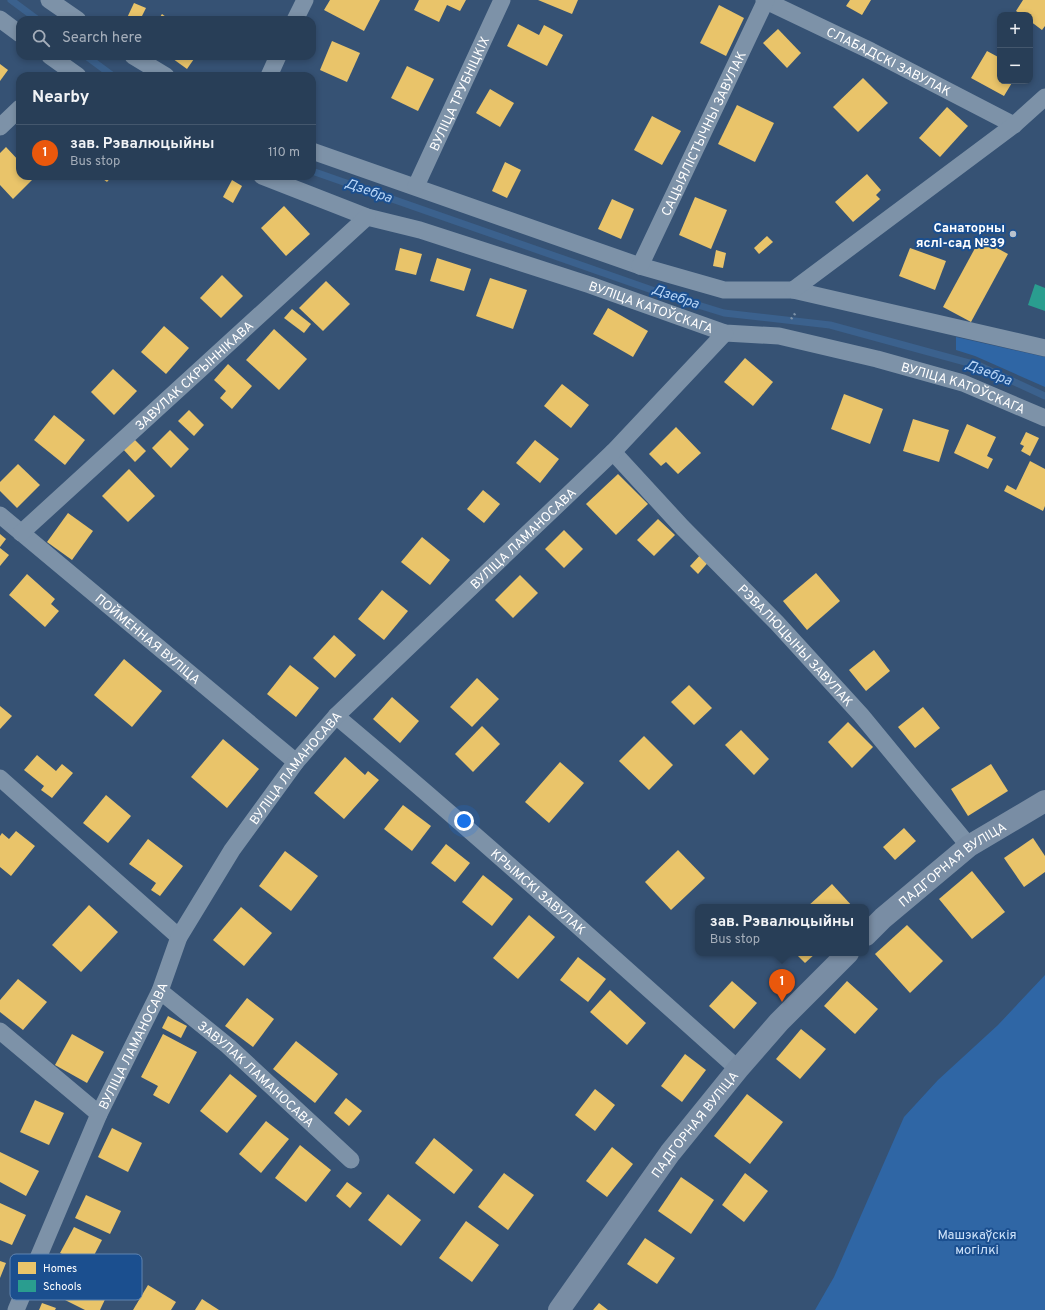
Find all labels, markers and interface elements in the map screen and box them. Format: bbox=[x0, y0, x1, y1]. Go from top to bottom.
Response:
map controls bbox=[997, 12, 1033, 84]
button: + bbox=[997, 12, 1033, 48]
search box bbox=[16, 16, 316, 60]
street label: СЛАБАДСКІ ЗАВУЛАК bbox=[823, 25, 953, 101]
icon: search bbox=[30, 27, 52, 49]
text: Search here bbox=[62, 29, 142, 48]
street label: ВУЛІЦА ТРУБНІЦКІХ bbox=[427, 34, 494, 154]
button: − bbox=[997, 48, 1033, 84]
street label: САЦЫЯЛІСТЫЧНЫ ЗАВУЛАК bbox=[659, 49, 751, 219]
text: Nearby bbox=[32, 87, 89, 109]
text: зав. Рэвалюцыйны bbox=[70, 135, 215, 154]
text: 1 bbox=[42, 145, 48, 161]
text: 110 m bbox=[268, 145, 300, 161]
text: Bus stop bbox=[70, 154, 120, 170]
water label: Дзебра bbox=[343, 176, 395, 208]
place label: Санаторны яслі-сад №39 bbox=[916, 221, 1005, 252]
marker: Санаторны яслі-сад №39 bbox=[1008, 229, 1018, 239]
street label: ВУЛІЦА КАТОЎСКАГА bbox=[586, 279, 715, 338]
water label: Дзебра bbox=[650, 282, 702, 314]
street label: ЗАВУЛАК СКРЫННІКАВА bbox=[133, 318, 258, 435]
water label: Дзебра bbox=[963, 357, 1015, 390]
street label: ВУЛІЦА КАТОЎСКАГА bbox=[899, 360, 1027, 419]
street label: ВУЛІЦА ЛАМАНОСАВА bbox=[468, 485, 580, 593]
street label: РЭВАЛЮЦЫНЫ ЗАВУЛАК bbox=[733, 582, 855, 711]
street label: ПОЙМЕННАЯ ВУЛІЦА bbox=[91, 592, 203, 689]
street label: ВУЛІЦА ЛАМАНОСАВА bbox=[247, 709, 346, 829]
your location bbox=[454, 811, 474, 831]
street label: ПАДГОРНАЯ ВУЛІЦА bbox=[896, 820, 1010, 911]
street label: КРЫМСКІ ЗАВУЛАК bbox=[487, 847, 588, 939]
popup bbox=[695, 904, 869, 956]
text: зав. Рэвалюцыйны bbox=[710, 913, 854, 932]
text: Bus stop bbox=[710, 932, 760, 948]
pin: 1 bbox=[769, 969, 795, 1002]
street label: ВУЛІЦА ЛАМАНОСАВА bbox=[96, 981, 172, 1113]
street label: ЗАВУЛАК ЛАМАНОСАВА bbox=[193, 1018, 317, 1132]
street label: ПАДГОРНАЯ ВУЛІЦА bbox=[649, 1069, 743, 1182]
park label: Машэкаўскія могілкі bbox=[937, 1228, 1017, 1259]
legend bbox=[10, 1254, 142, 1300]
text: Homes bbox=[43, 1262, 77, 1276]
text: Schools bbox=[43, 1280, 82, 1294]

